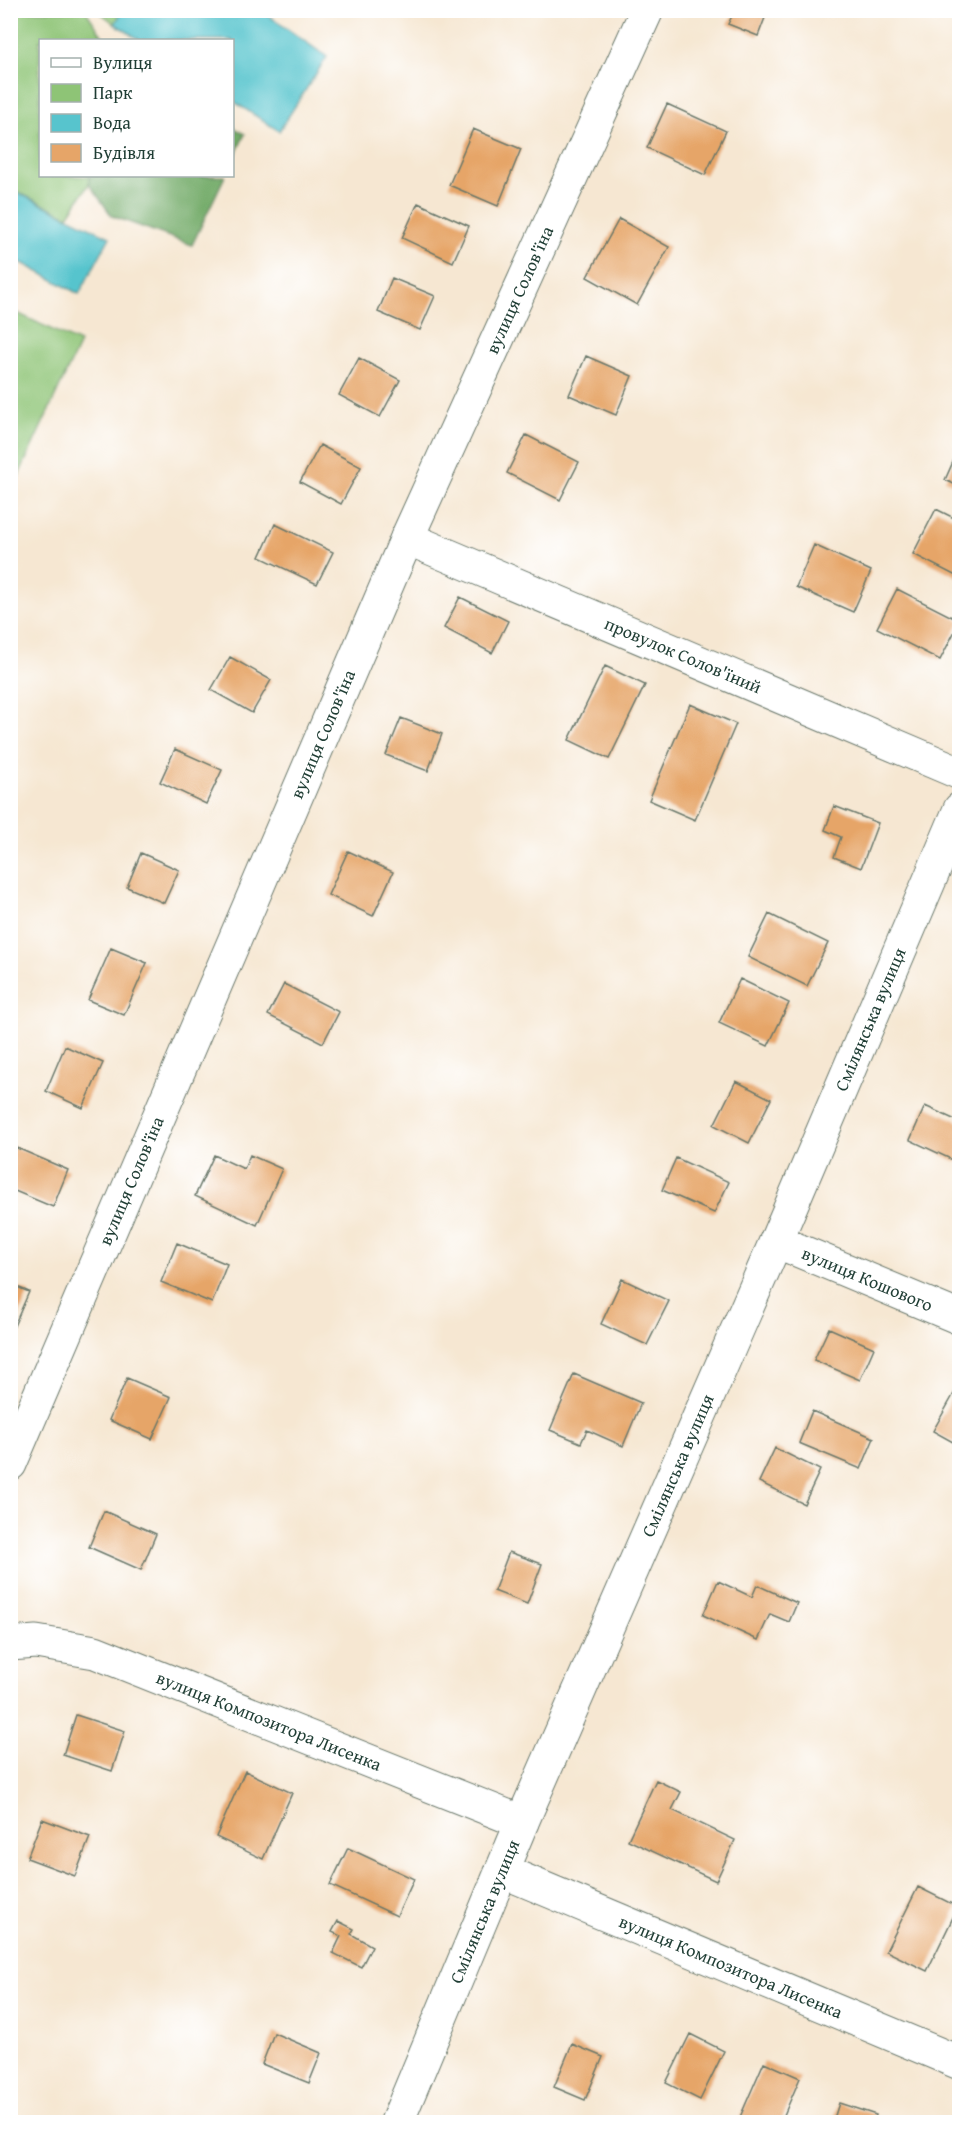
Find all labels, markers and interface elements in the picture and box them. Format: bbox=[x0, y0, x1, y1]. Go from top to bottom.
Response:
legend bbox=[39, 39, 234, 177]
text: Вулиця bbox=[93, 49, 152, 76]
text: Парк bbox=[93, 79, 133, 106]
text: Вода bbox=[93, 109, 131, 136]
text: Будівля bbox=[93, 139, 155, 166]
street label: вулиця Солов'їна bbox=[478, 221, 560, 358]
street label: провулок Солов'їний bbox=[601, 610, 766, 700]
street label: вулиця Солов'їна bbox=[283, 665, 362, 803]
street label: Смілянська вулиця bbox=[827, 943, 912, 1095]
street label: вулиця Солов'їна bbox=[91, 1112, 171, 1249]
street label: вулиця Кошового bbox=[798, 1239, 937, 1318]
street label: Смілянська вулиця bbox=[634, 1390, 720, 1541]
street label: вулиця Композитора Лисенка bbox=[152, 1664, 386, 1778]
street label: Смілянська вулиця bbox=[442, 1835, 526, 1987]
street label: вулиця Композитора Лисенка bbox=[615, 1908, 847, 2025]

